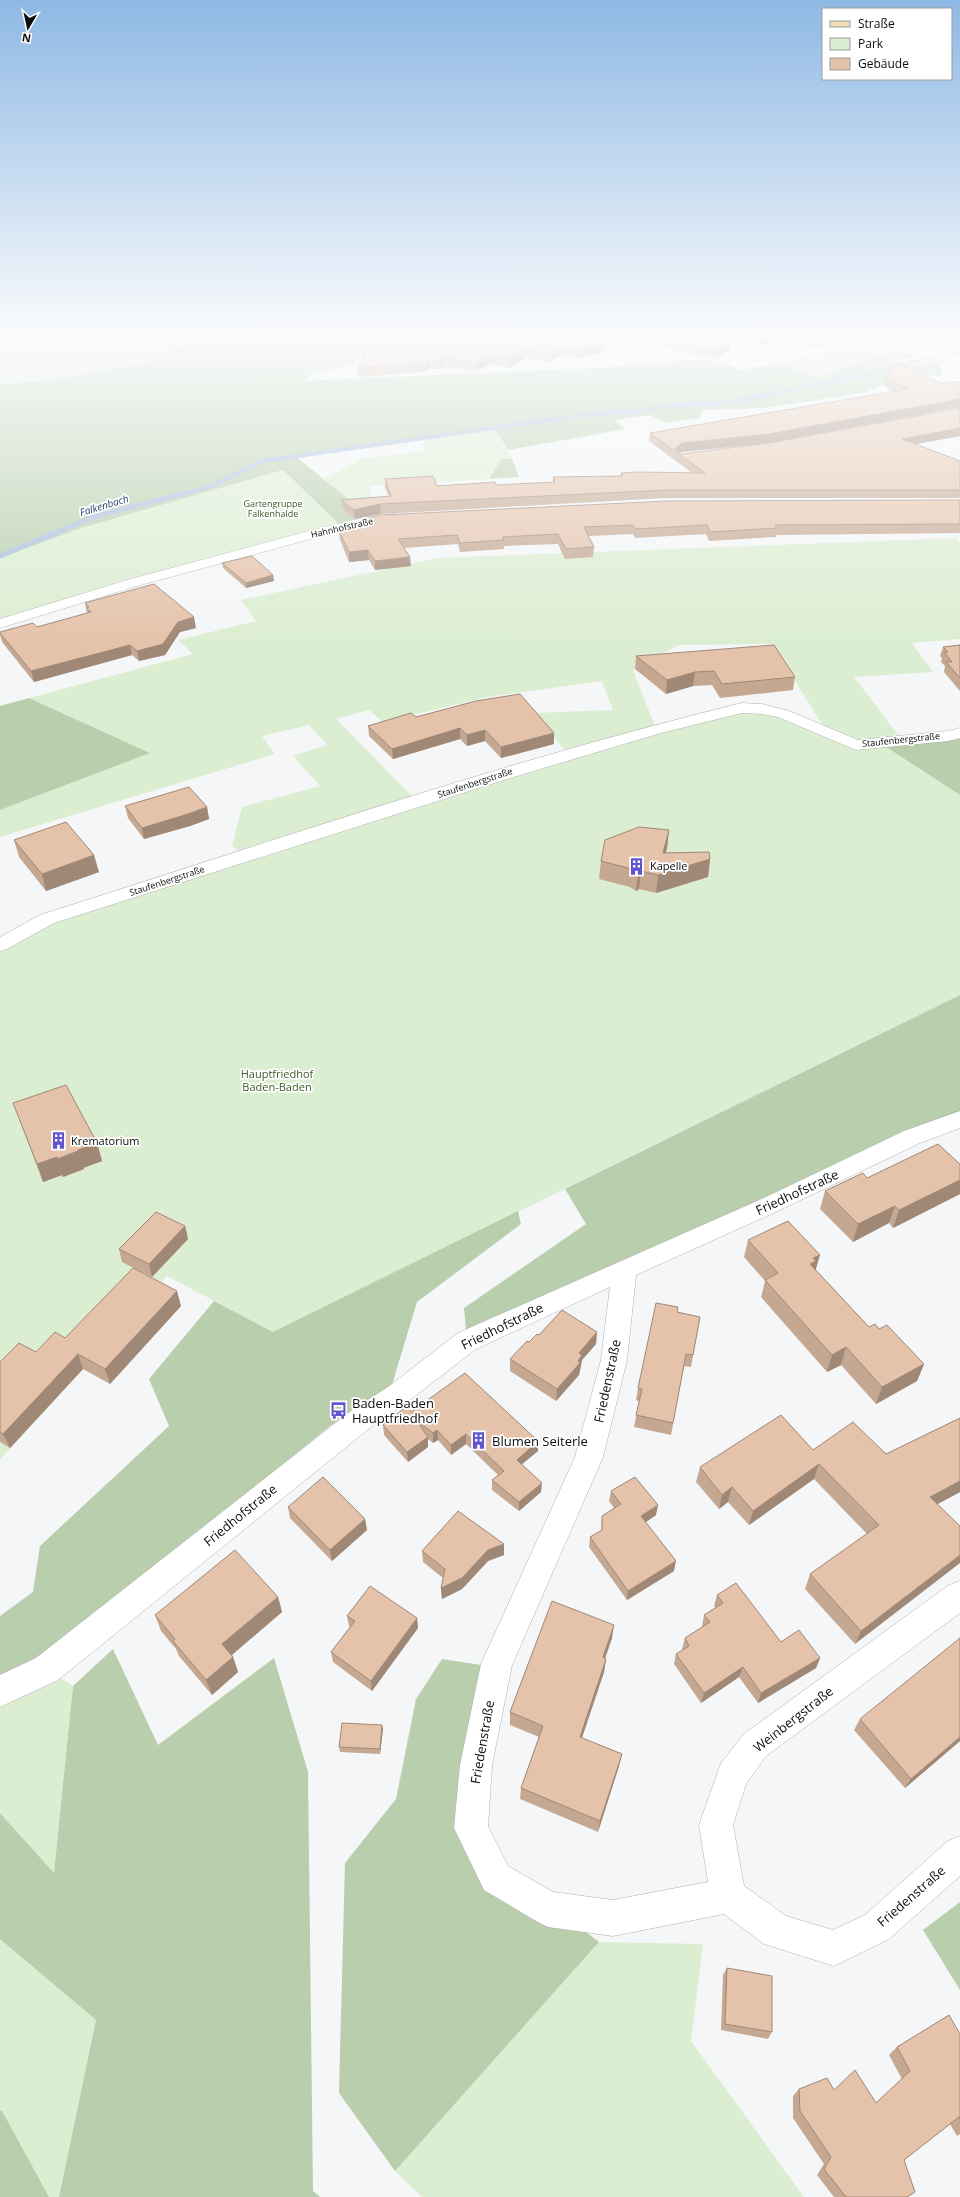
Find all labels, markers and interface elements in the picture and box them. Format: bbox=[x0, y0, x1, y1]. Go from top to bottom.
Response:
north arrow bbox=[8, 8, 48, 48]
legend bbox=[822, 8, 952, 80]
text: Straße bbox=[858, 15, 895, 32]
text: N bbox=[21, 30, 32, 46]
text: Park bbox=[858, 35, 884, 52]
text: Gebäude bbox=[858, 55, 909, 72]
water label: Falkenbach bbox=[78, 491, 130, 519]
park label: Gartengruppe Falkenhalde bbox=[243, 497, 303, 520]
street label: Hahnhofstraße bbox=[309, 514, 374, 541]
street label: Staufenbergstraße bbox=[861, 729, 941, 750]
street label: Staufenbergstraße bbox=[436, 764, 514, 801]
building icon: Kapelle bbox=[627, 856, 647, 876]
place label: Kapelle bbox=[650, 858, 688, 873]
street label: Staufenbergstraße bbox=[128, 862, 206, 899]
park label: Hauptfriedhof Baden-Baden bbox=[241, 1066, 315, 1094]
building icon: Krematorium bbox=[48, 1131, 68, 1151]
place label: Krematorium bbox=[71, 1133, 139, 1148]
street label: Friedhofstraße bbox=[753, 1165, 841, 1219]
street label: Friedhofstraße bbox=[458, 1298, 546, 1354]
street label: Friedenstraße bbox=[589, 1338, 625, 1424]
place label: Baden-Baden Hauptfriedhof bbox=[352, 1394, 438, 1427]
bus stop icon: Baden-Baden Hauptfriedhof bbox=[329, 1400, 349, 1420]
building icon: Blumen Seiterle bbox=[469, 1431, 489, 1451]
place label: Blumen Seiterle bbox=[492, 1432, 588, 1450]
street label: Friedhofstraße bbox=[200, 1480, 280, 1550]
street label: Weinbergstraße bbox=[749, 1682, 837, 1756]
street label: Friedenstraße bbox=[466, 1699, 498, 1785]
street label: Friedenstraße bbox=[873, 1861, 949, 1931]

